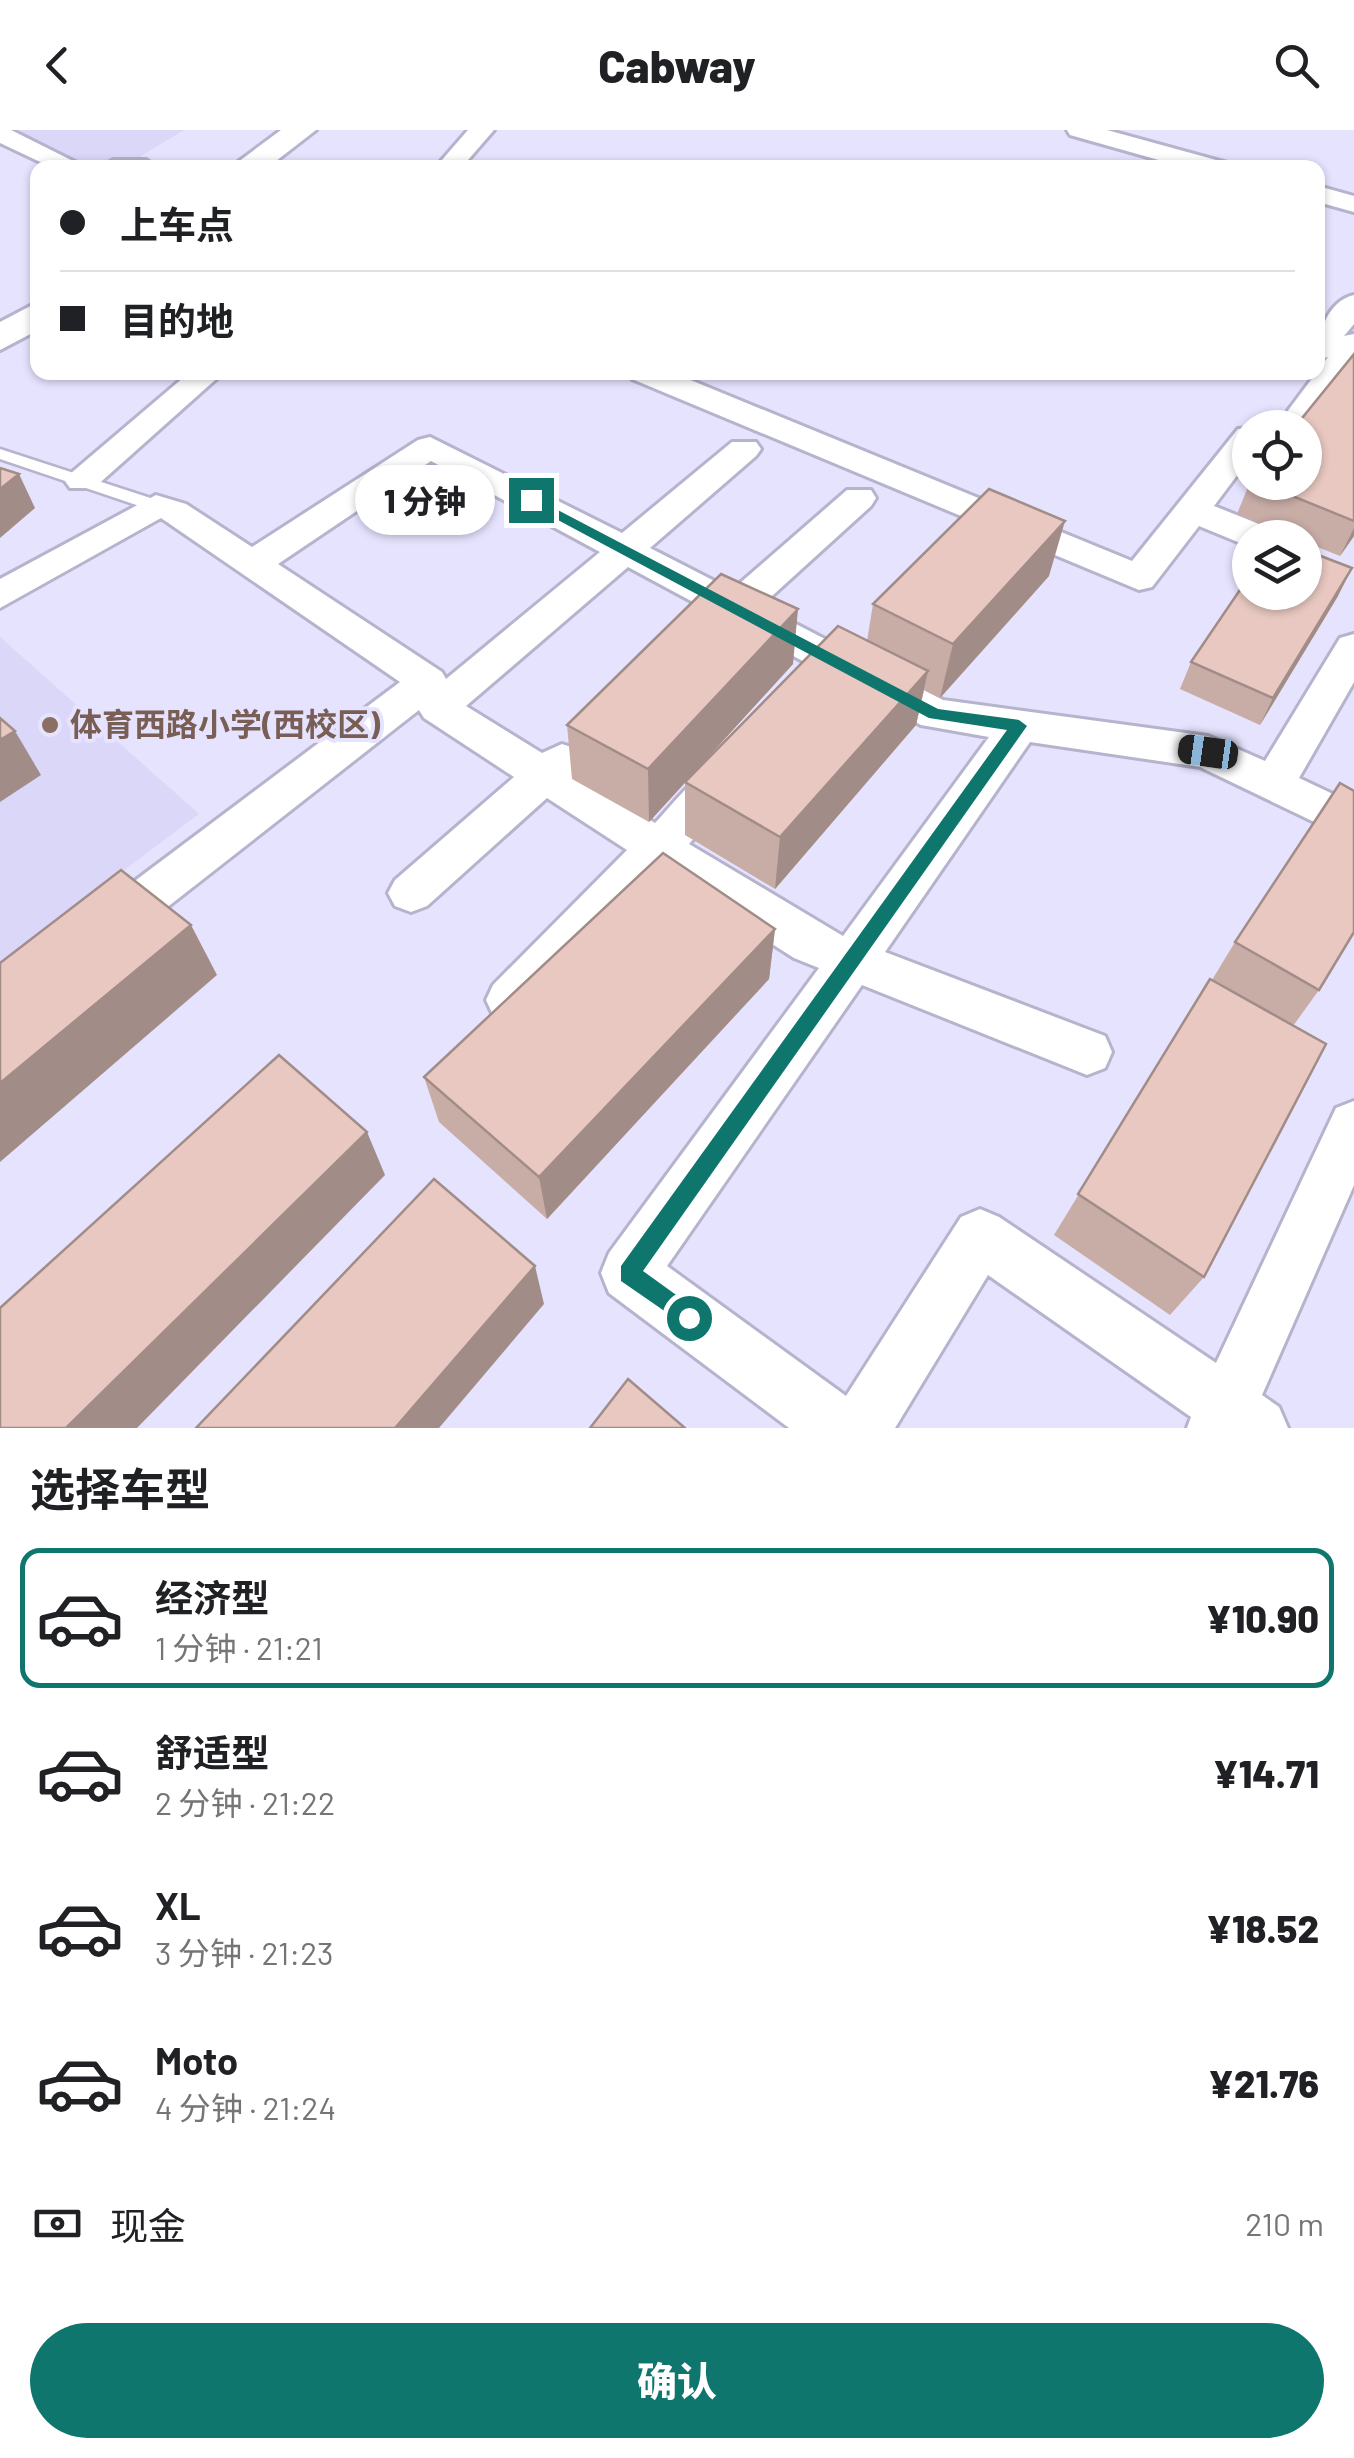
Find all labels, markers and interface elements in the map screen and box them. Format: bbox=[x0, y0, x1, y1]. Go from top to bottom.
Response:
icon: back bbox=[30, 38, 85, 93]
text: Cabway bbox=[598, 38, 756, 92]
icon: search bbox=[1269, 38, 1324, 93]
text: 上车点 bbox=[120, 201, 234, 247]
text: 目的地 bbox=[120, 297, 234, 343]
map controls bbox=[1232, 410, 1322, 610]
button: locate bbox=[1232, 410, 1322, 500]
callout: 1 分钟 bbox=[356, 465, 496, 535]
route end bbox=[509, 478, 554, 523]
text: 1 分钟 bbox=[384, 481, 466, 519]
button: layers bbox=[1232, 520, 1322, 610]
place label: 体育西路小学(西校区) bbox=[70, 704, 381, 742]
marker: 体育西路小学(西校区) bbox=[39, 714, 61, 736]
car bbox=[1176, 733, 1240, 771]
route start bbox=[667, 1296, 712, 1341]
text: 选择车型 bbox=[30, 1461, 210, 1515]
icon: car bbox=[35, 1573, 125, 1663]
text: 经济型 bbox=[155, 1574, 269, 1620]
text: ¥10.90 bbox=[1206, 1595, 1319, 1641]
text: 1 分钟 · 21:21 bbox=[155, 1628, 323, 1666]
icon: car bbox=[35, 1728, 125, 1818]
text: 舒适型 bbox=[155, 1729, 269, 1775]
text: ¥14.71 bbox=[1213, 1750, 1319, 1796]
text: 2 分钟 · 21:22 bbox=[155, 1783, 335, 1821]
text: XL bbox=[155, 1882, 201, 1928]
icon: car bbox=[35, 1883, 125, 1973]
text: ¥18.52 bbox=[1206, 1905, 1319, 1951]
text: 3 分钟 · 21:23 bbox=[155, 1933, 334, 1971]
text: Moto bbox=[155, 2037, 238, 2083]
icon: car bbox=[35, 2038, 125, 2128]
text: ¥21.76 bbox=[1208, 2060, 1319, 2106]
text: 4 分钟 · 21:24 bbox=[155, 2088, 336, 2126]
icon: cash bbox=[30, 2196, 85, 2251]
text: 现金 bbox=[110, 2202, 186, 2248]
text: 210 m bbox=[1245, 2204, 1324, 2242]
button: 确认 bbox=[30, 2323, 1324, 2438]

